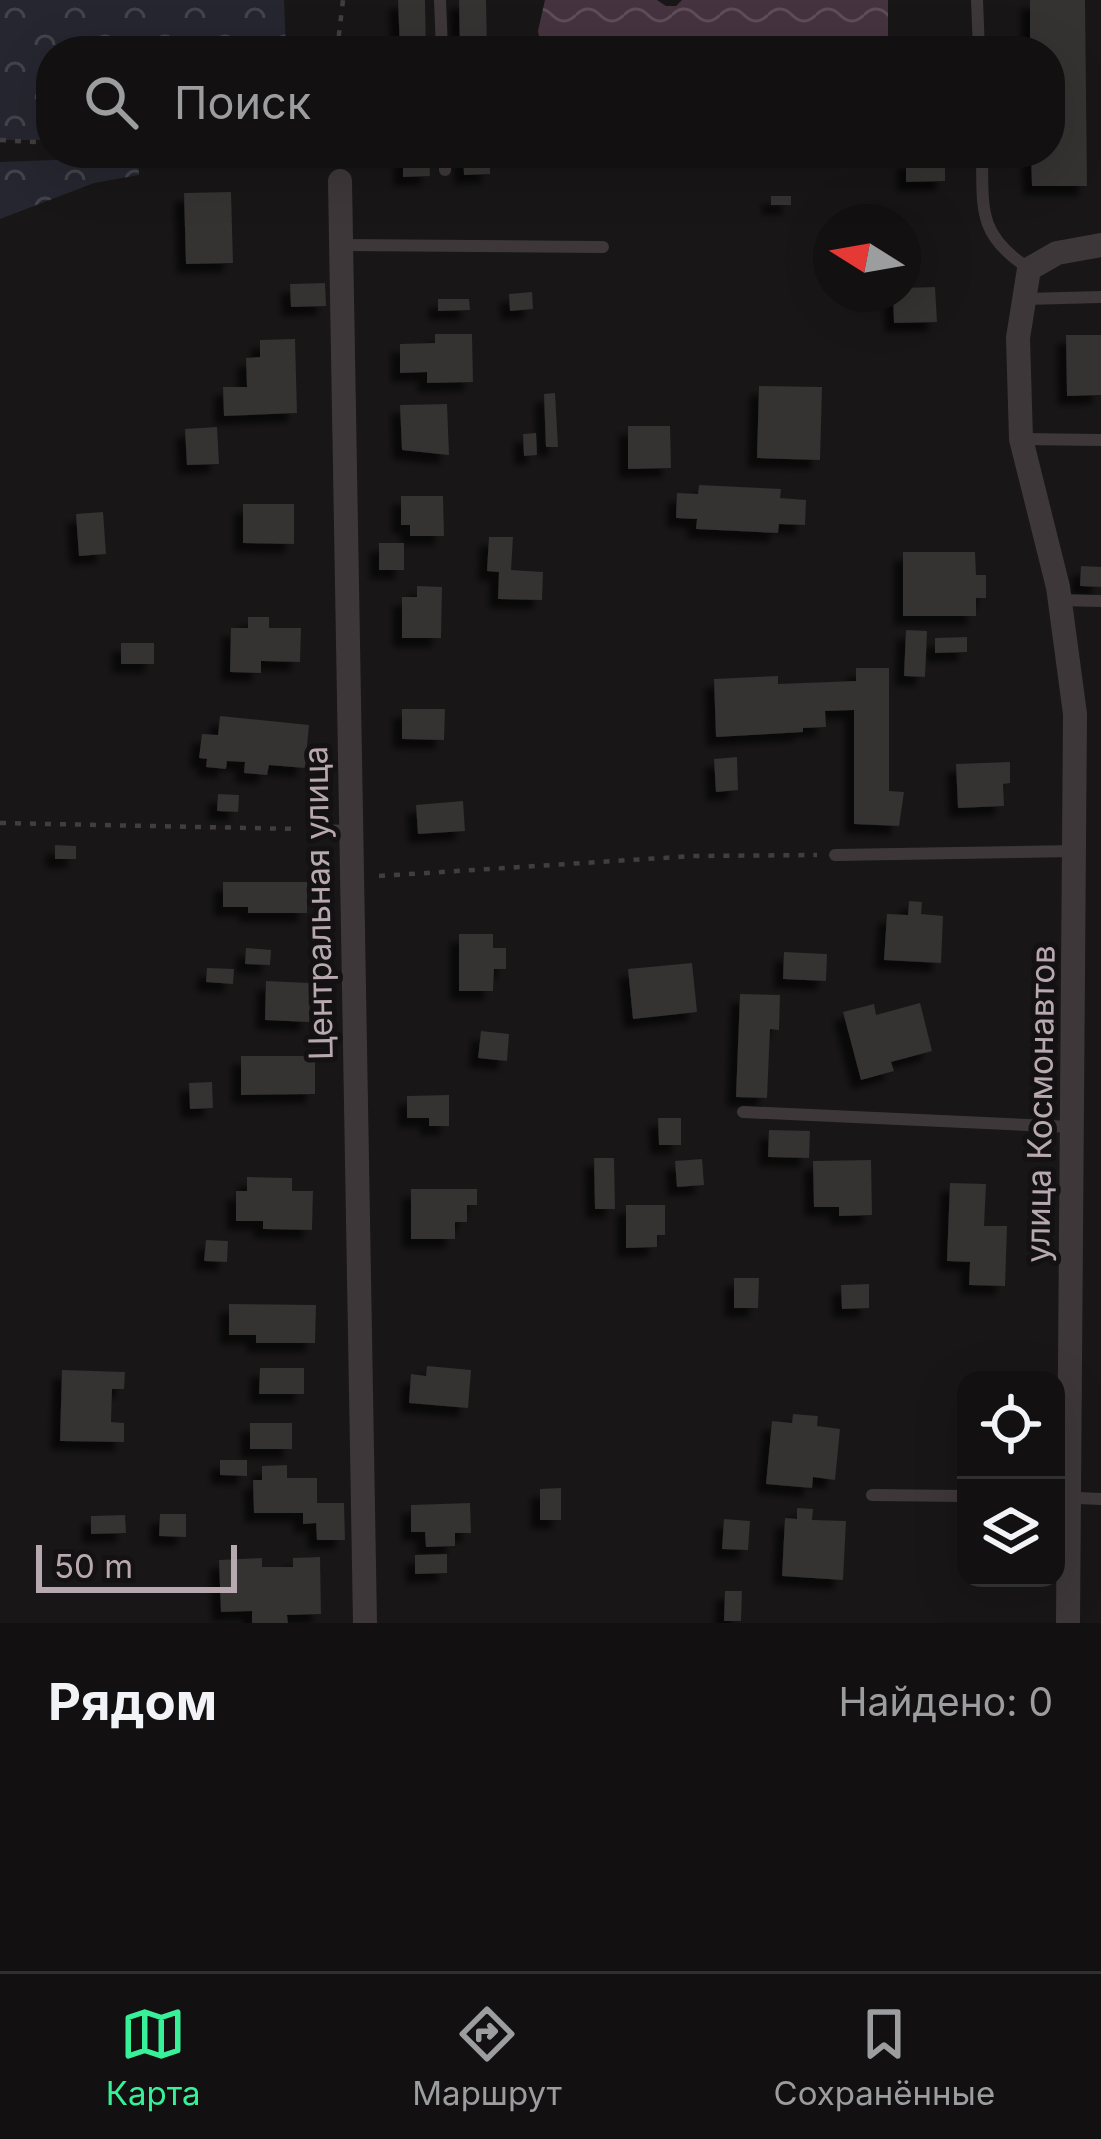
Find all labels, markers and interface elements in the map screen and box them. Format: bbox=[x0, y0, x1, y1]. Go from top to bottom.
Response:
search box bbox=[36, 36, 1065, 168]
icon: search bbox=[78, 69, 144, 135]
text: Поиск bbox=[174, 75, 311, 130]
north arrow bbox=[813, 204, 921, 312]
street label: Центральная улица bbox=[295, 746, 341, 1060]
street label: улица Космонавтов bbox=[1017, 945, 1063, 1263]
map controls bbox=[957, 1371, 1065, 1587]
button: locate bbox=[957, 1371, 1065, 1479]
button: layers bbox=[957, 1479, 1065, 1587]
scale bar bbox=[36, 1539, 237, 1592]
text: 50 m bbox=[54, 1546, 133, 1586]
text: Рядом bbox=[48, 1671, 217, 1732]
text: Найдено: 0 bbox=[839, 1678, 1053, 1725]
tab: Карта bbox=[106, 2001, 201, 2113]
tab: Маршрут bbox=[412, 2001, 562, 2113]
tab: Сохранённые bbox=[774, 2001, 995, 2113]

